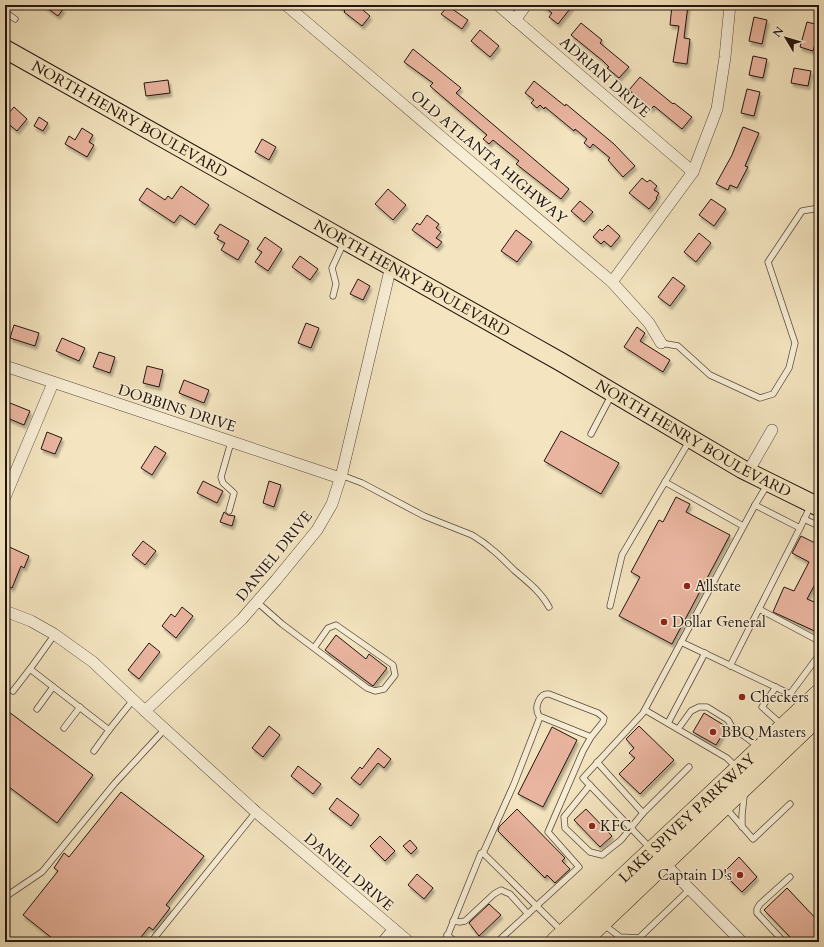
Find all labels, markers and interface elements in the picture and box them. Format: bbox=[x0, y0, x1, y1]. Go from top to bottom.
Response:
north arrow bbox=[766, 18, 806, 58]
text: N bbox=[770, 23, 788, 41]
street label: ADRIAN DRIVE bbox=[555, 32, 655, 122]
street label: NORTH HENRY BOULEVARD bbox=[28, 56, 231, 182]
street label: OLD ATLANTA HIGHWAY bbox=[406, 85, 572, 229]
street label: NORTH HENRY BOULEVARD bbox=[310, 215, 514, 341]
street label: NORTH HENRY BOULEVARD bbox=[592, 375, 795, 502]
street label: DOBBINS DRIVE bbox=[115, 379, 239, 437]
street label: DANIEL DRIVE bbox=[231, 507, 317, 605]
place label: Allstate bbox=[695, 576, 741, 596]
marker: Allstate bbox=[682, 581, 692, 591]
place label: Dollar General bbox=[672, 612, 766, 632]
marker: Dollar General bbox=[659, 617, 669, 627]
place label: Checkers bbox=[750, 687, 809, 707]
marker: Checkers bbox=[737, 692, 747, 702]
place label: BBQ Masters bbox=[721, 722, 806, 742]
marker: BBQ Masters bbox=[708, 727, 718, 737]
street label: LAKE SPIVEY PARKWAY bbox=[614, 748, 760, 887]
place label: KFC bbox=[600, 816, 631, 836]
marker: KFC bbox=[587, 821, 597, 831]
street label: DANIEL DRIVE bbox=[300, 829, 398, 915]
place label: Captain D's bbox=[657, 865, 732, 885]
marker: Captain D's bbox=[735, 870, 745, 880]

